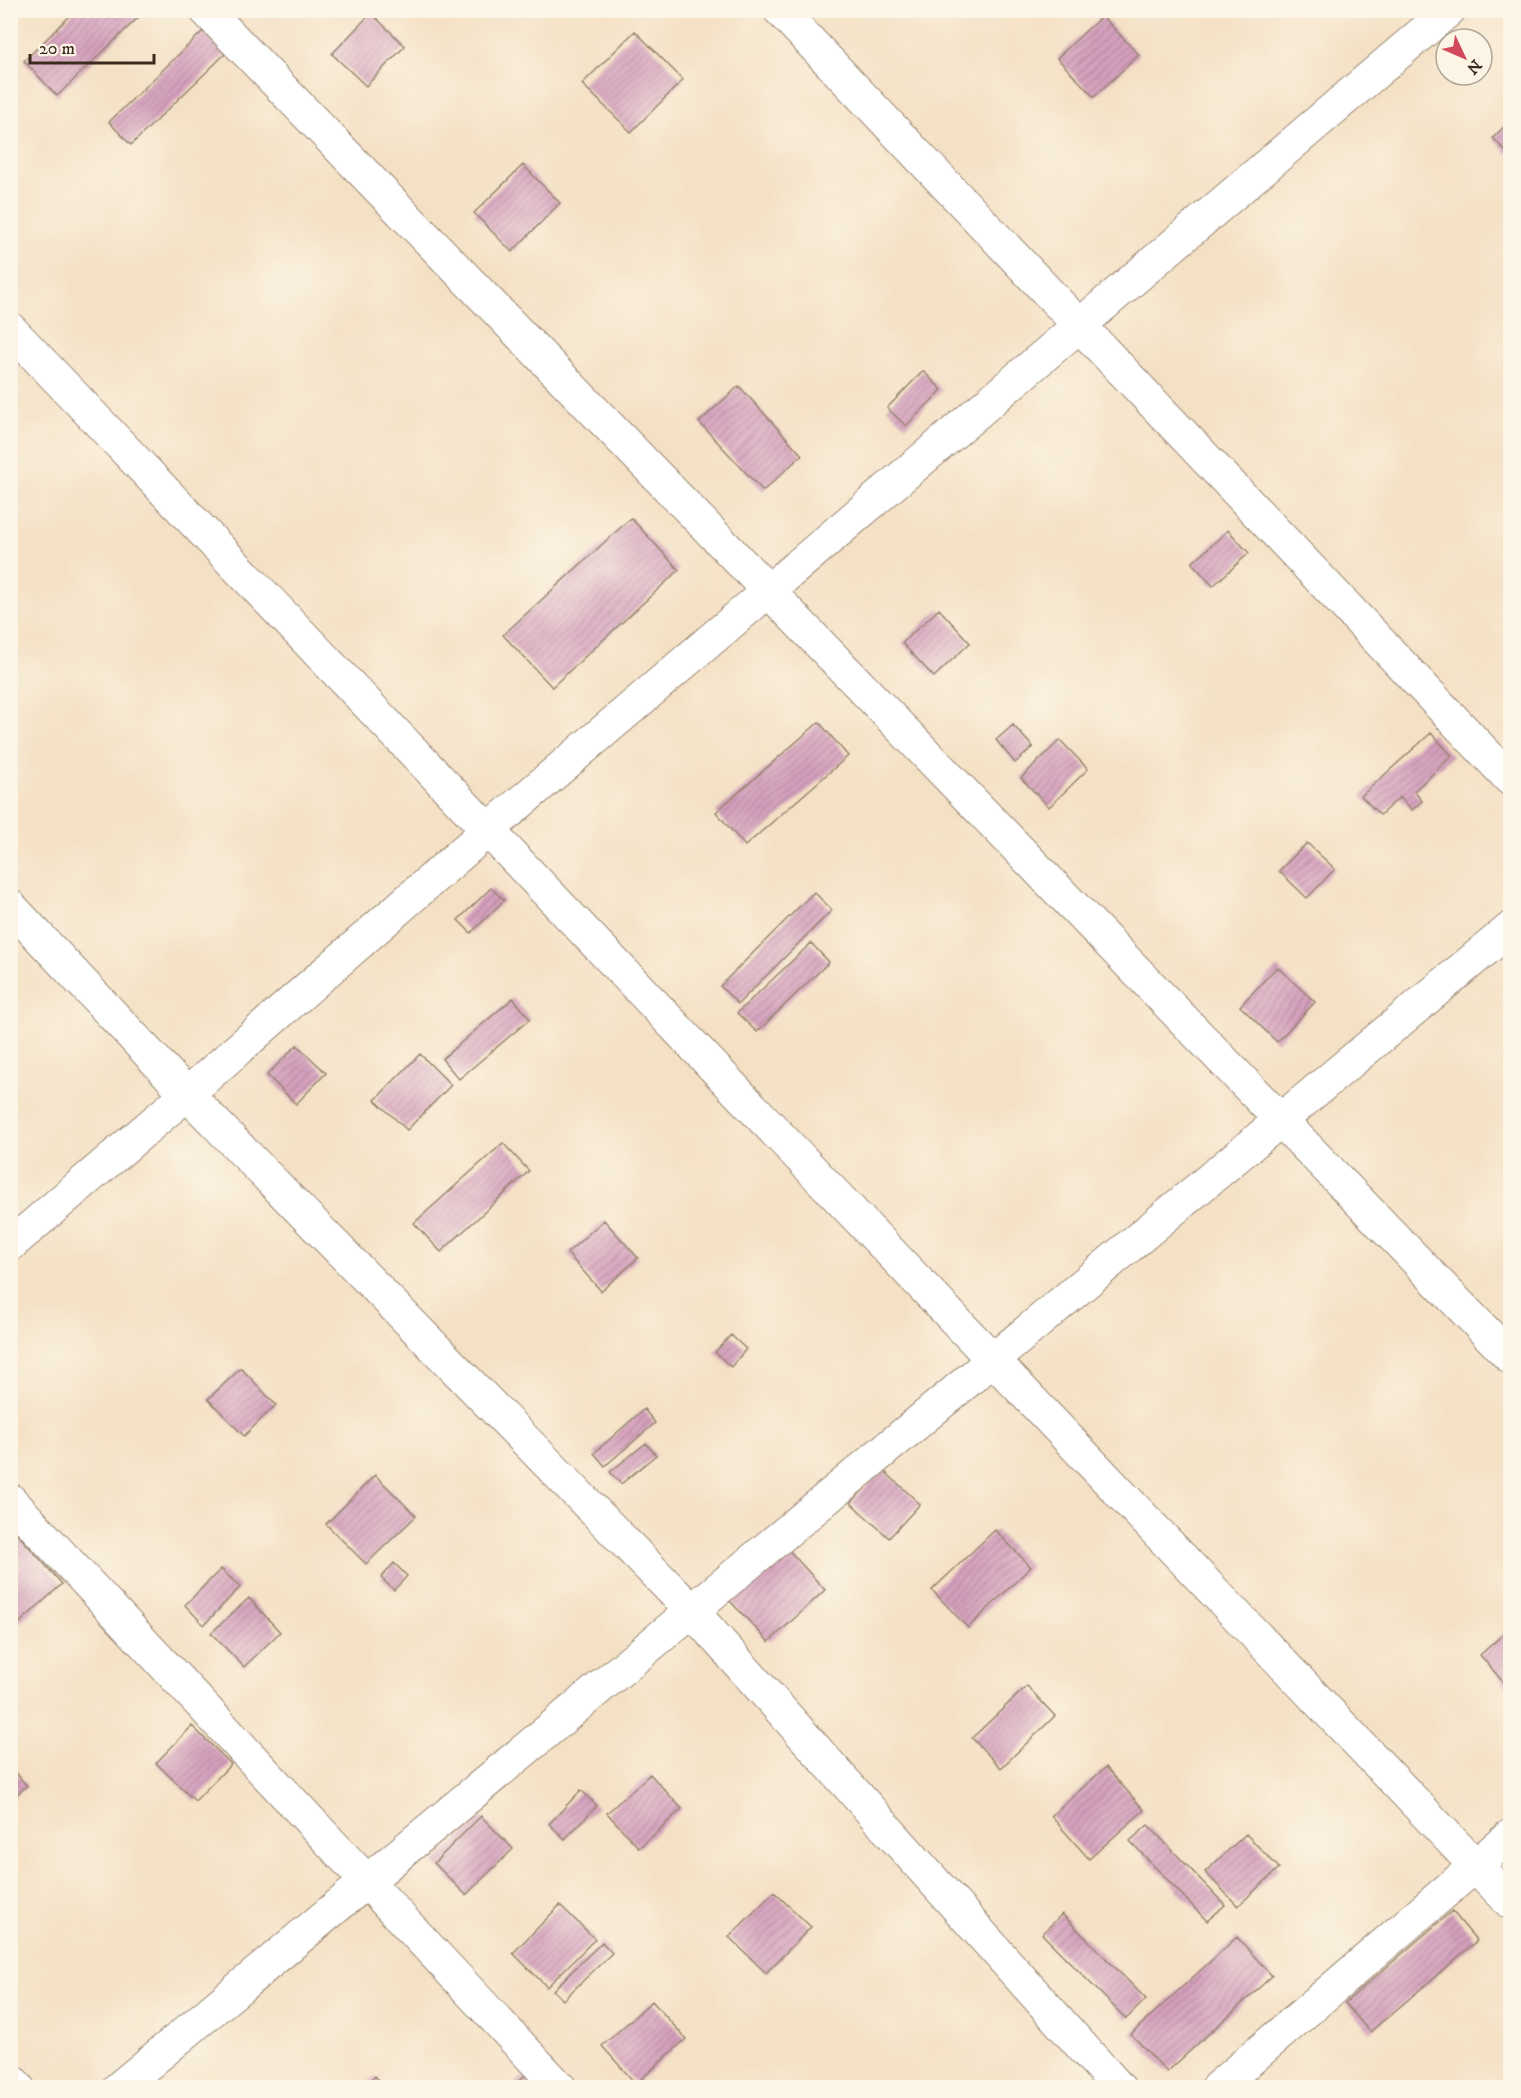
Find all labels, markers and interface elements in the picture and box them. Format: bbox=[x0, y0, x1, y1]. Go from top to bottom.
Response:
scale bar bbox=[30, 27, 154, 65]
north arrow bbox=[1434, 27, 1494, 87]
text: 20 m bbox=[39, 38, 75, 60]
text: N bbox=[1462, 55, 1486, 78]

